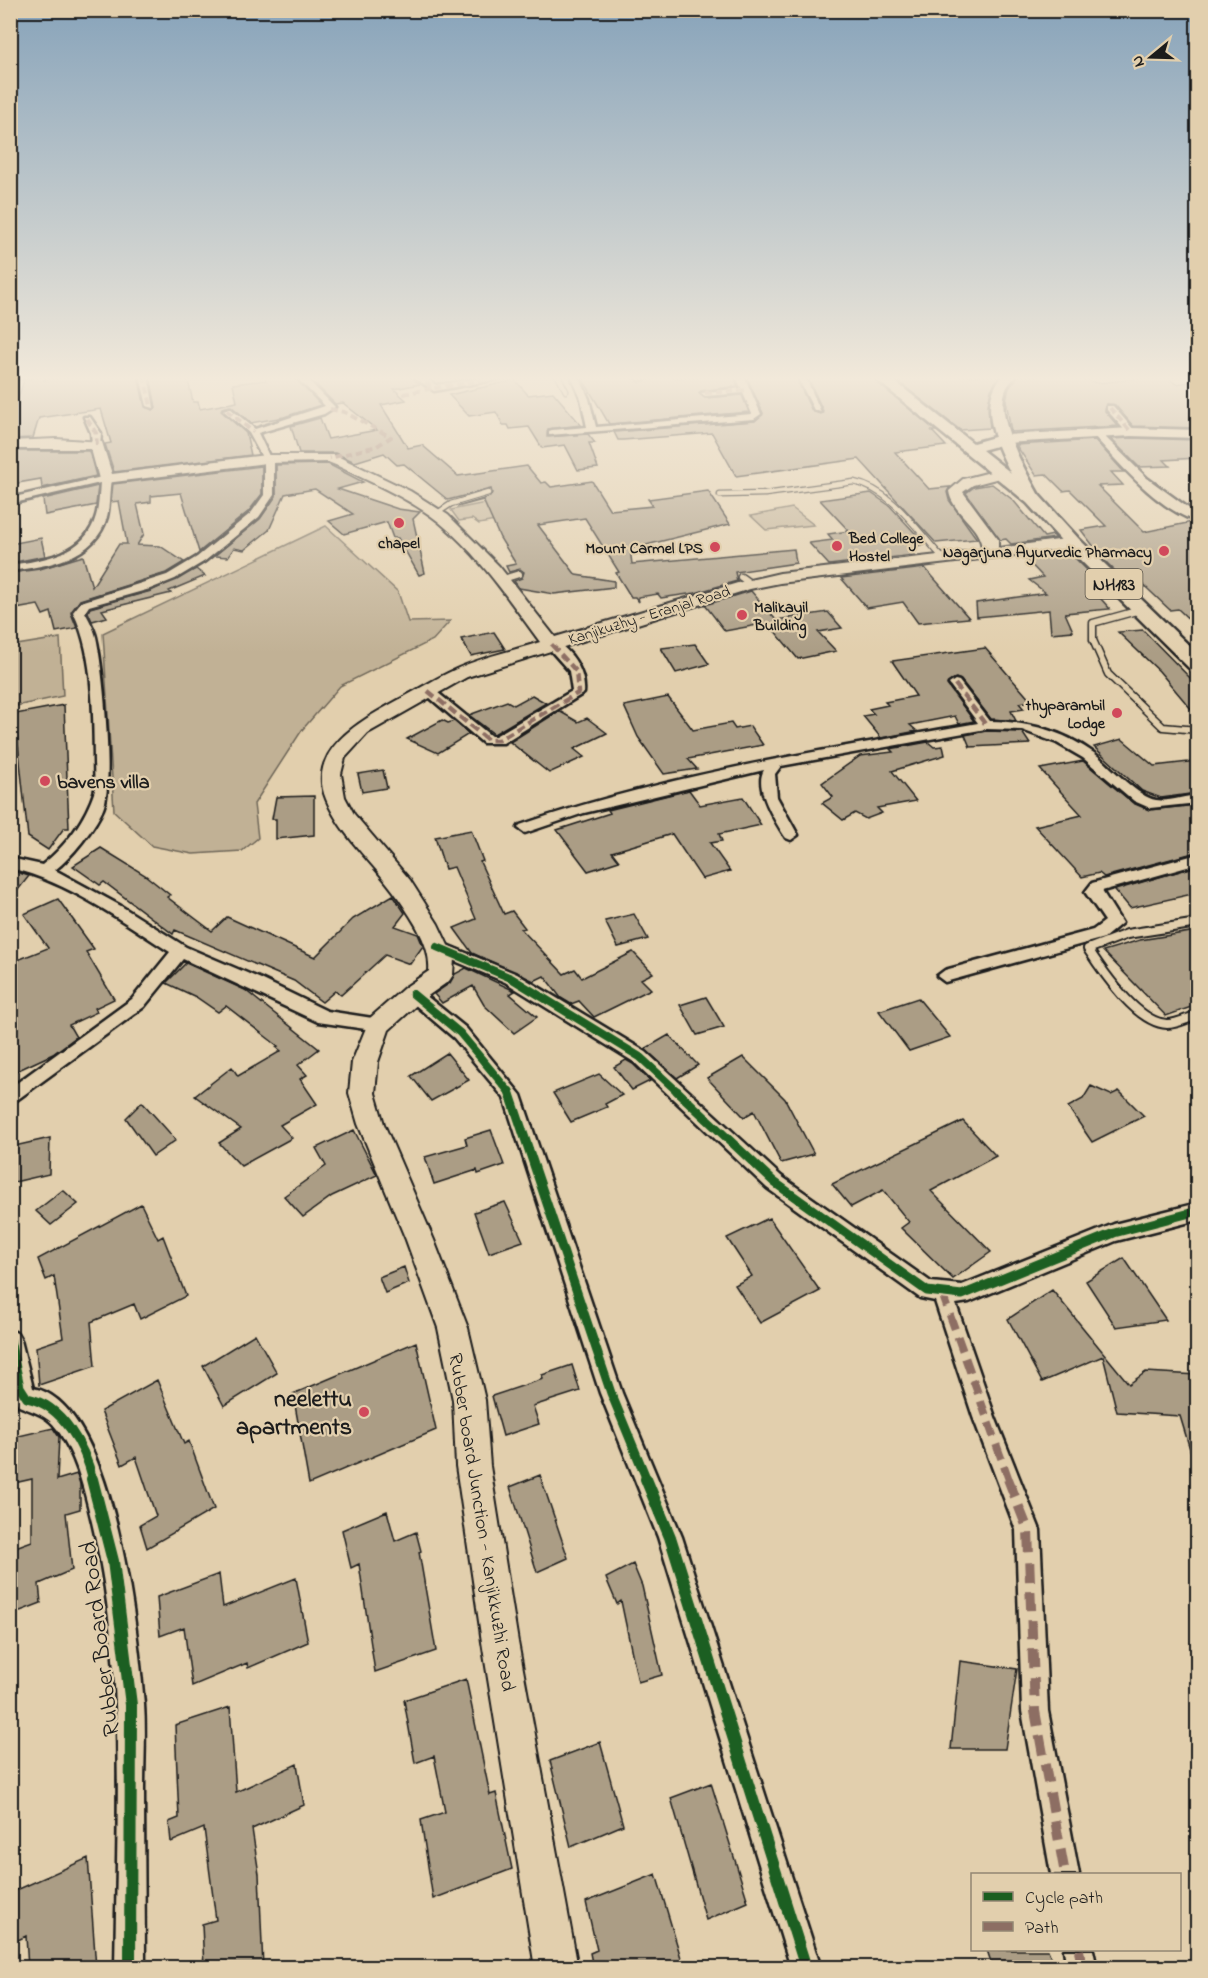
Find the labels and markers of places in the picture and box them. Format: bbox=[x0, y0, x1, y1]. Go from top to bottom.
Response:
marker: chapel bbox=[392, 516, 406, 530]
place label: Bed College Hostel bbox=[848, 527, 924, 569]
place label: chapel bbox=[378, 532, 420, 556]
place label: Mount Carmel LPS bbox=[585, 537, 703, 561]
marker: Bed College Hostel bbox=[830, 539, 844, 553]
marker: Mount Carmel LPS bbox=[708, 540, 722, 554]
place label: Nagarjuna Ayurvedic Pharmacy bbox=[943, 541, 1152, 566]
marker: Nagarjuna Ayurvedic Pharmacy bbox=[1157, 544, 1171, 558]
place label: Malikayil Building bbox=[753, 596, 808, 639]
marker: Malikayil Building bbox=[735, 608, 749, 622]
place label: thyparambil Lodge bbox=[1025, 694, 1106, 737]
marker: thyparambil Lodge bbox=[1110, 706, 1124, 720]
place label: bavens villa bbox=[57, 769, 150, 798]
marker: bavens villa bbox=[38, 774, 52, 788]
place label: neelettu apartments bbox=[236, 1383, 352, 1446]
marker: neelettu apartments bbox=[357, 1405, 371, 1419]

